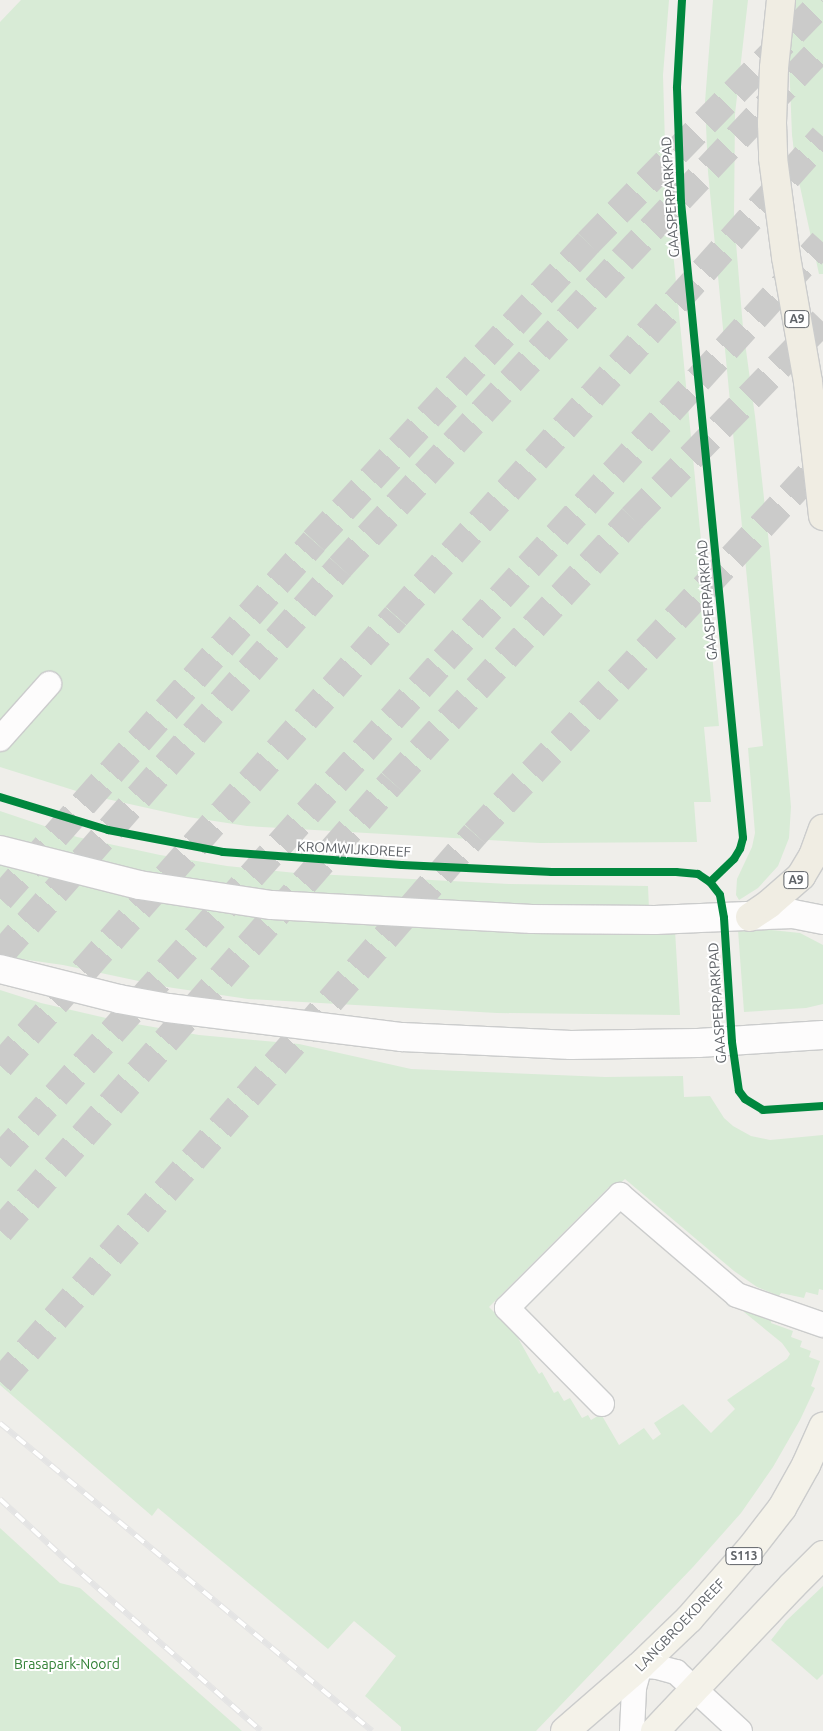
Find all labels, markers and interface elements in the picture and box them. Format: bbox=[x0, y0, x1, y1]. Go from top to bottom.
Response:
street label: GAASPERPARKPAD bbox=[657, 136, 683, 258]
road number: A9 bbox=[783, 310, 811, 328]
street label: GAASPERPARKPAD bbox=[693, 539, 721, 661]
street label: KROMWIJKDREEF bbox=[297, 838, 411, 860]
road number: A9 bbox=[782, 870, 810, 890]
street label: GAASPERPARKPAD bbox=[704, 942, 730, 1064]
road number: S113 bbox=[725, 1546, 763, 1565]
street label: LANGBROEKDREEF bbox=[631, 1575, 729, 1675]
park label: Brasapark-Noord bbox=[14, 1656, 120, 1672]

